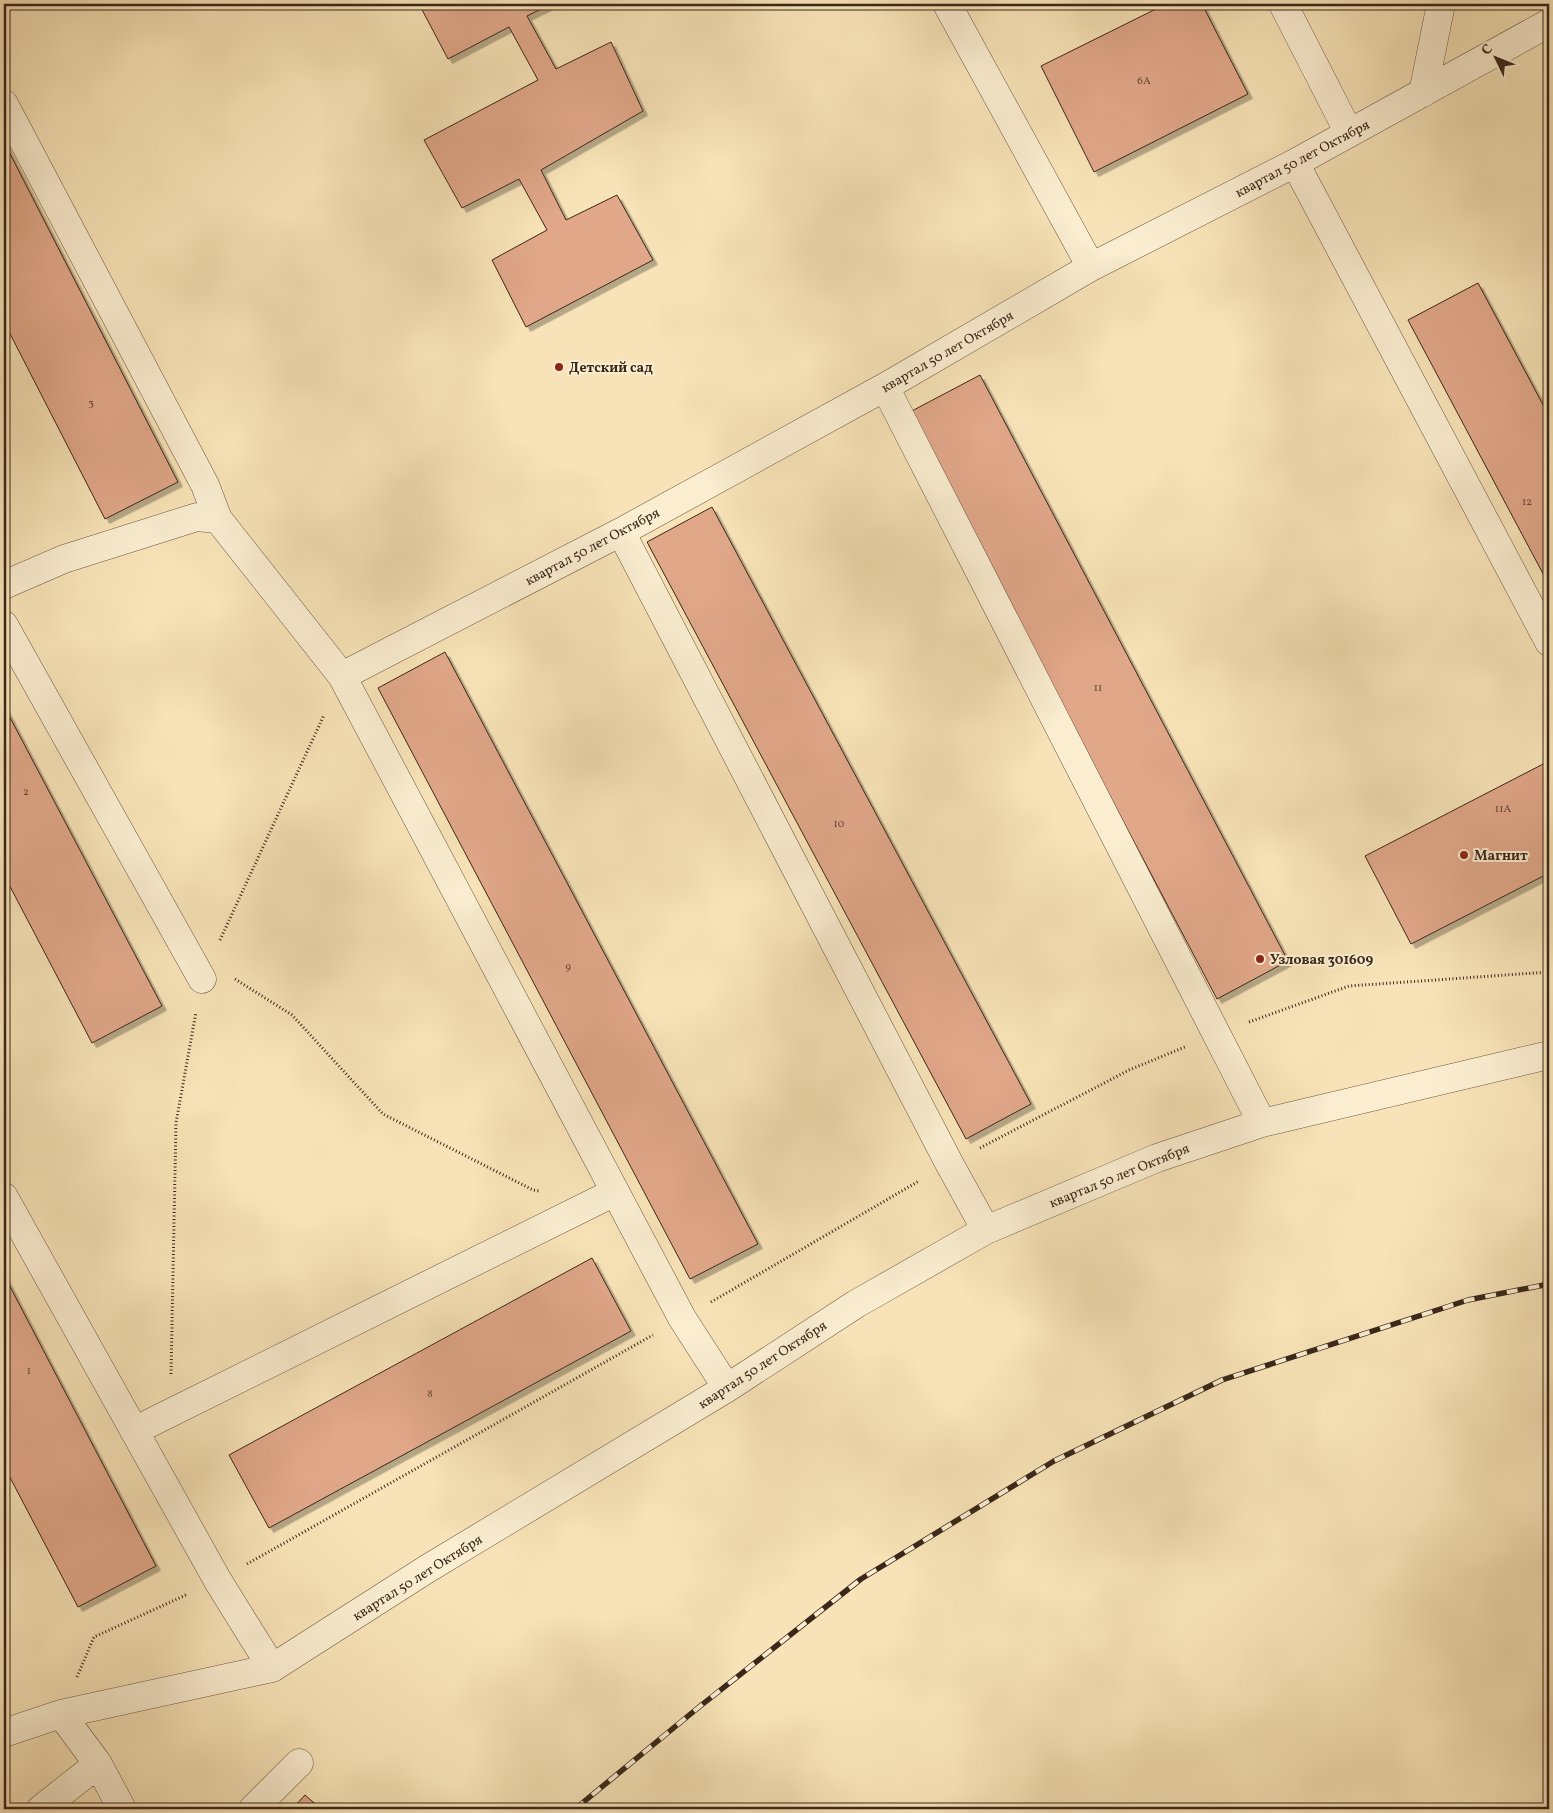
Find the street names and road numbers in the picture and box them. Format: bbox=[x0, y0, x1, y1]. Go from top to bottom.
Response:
street label: квартал 50 лет Октября bbox=[1232, 116, 1373, 203]
street label: квартал 50 лет Октября bbox=[878, 307, 1017, 398]
street label: квартал 50 лет Октября bbox=[522, 504, 663, 591]
street label: квартал 50 лет Октября bbox=[1047, 1140, 1193, 1213]
street label: квартал 50 лет Октября bbox=[695, 1316, 831, 1414]
street label: квартал 50 лет Октября bbox=[349, 1531, 486, 1626]

